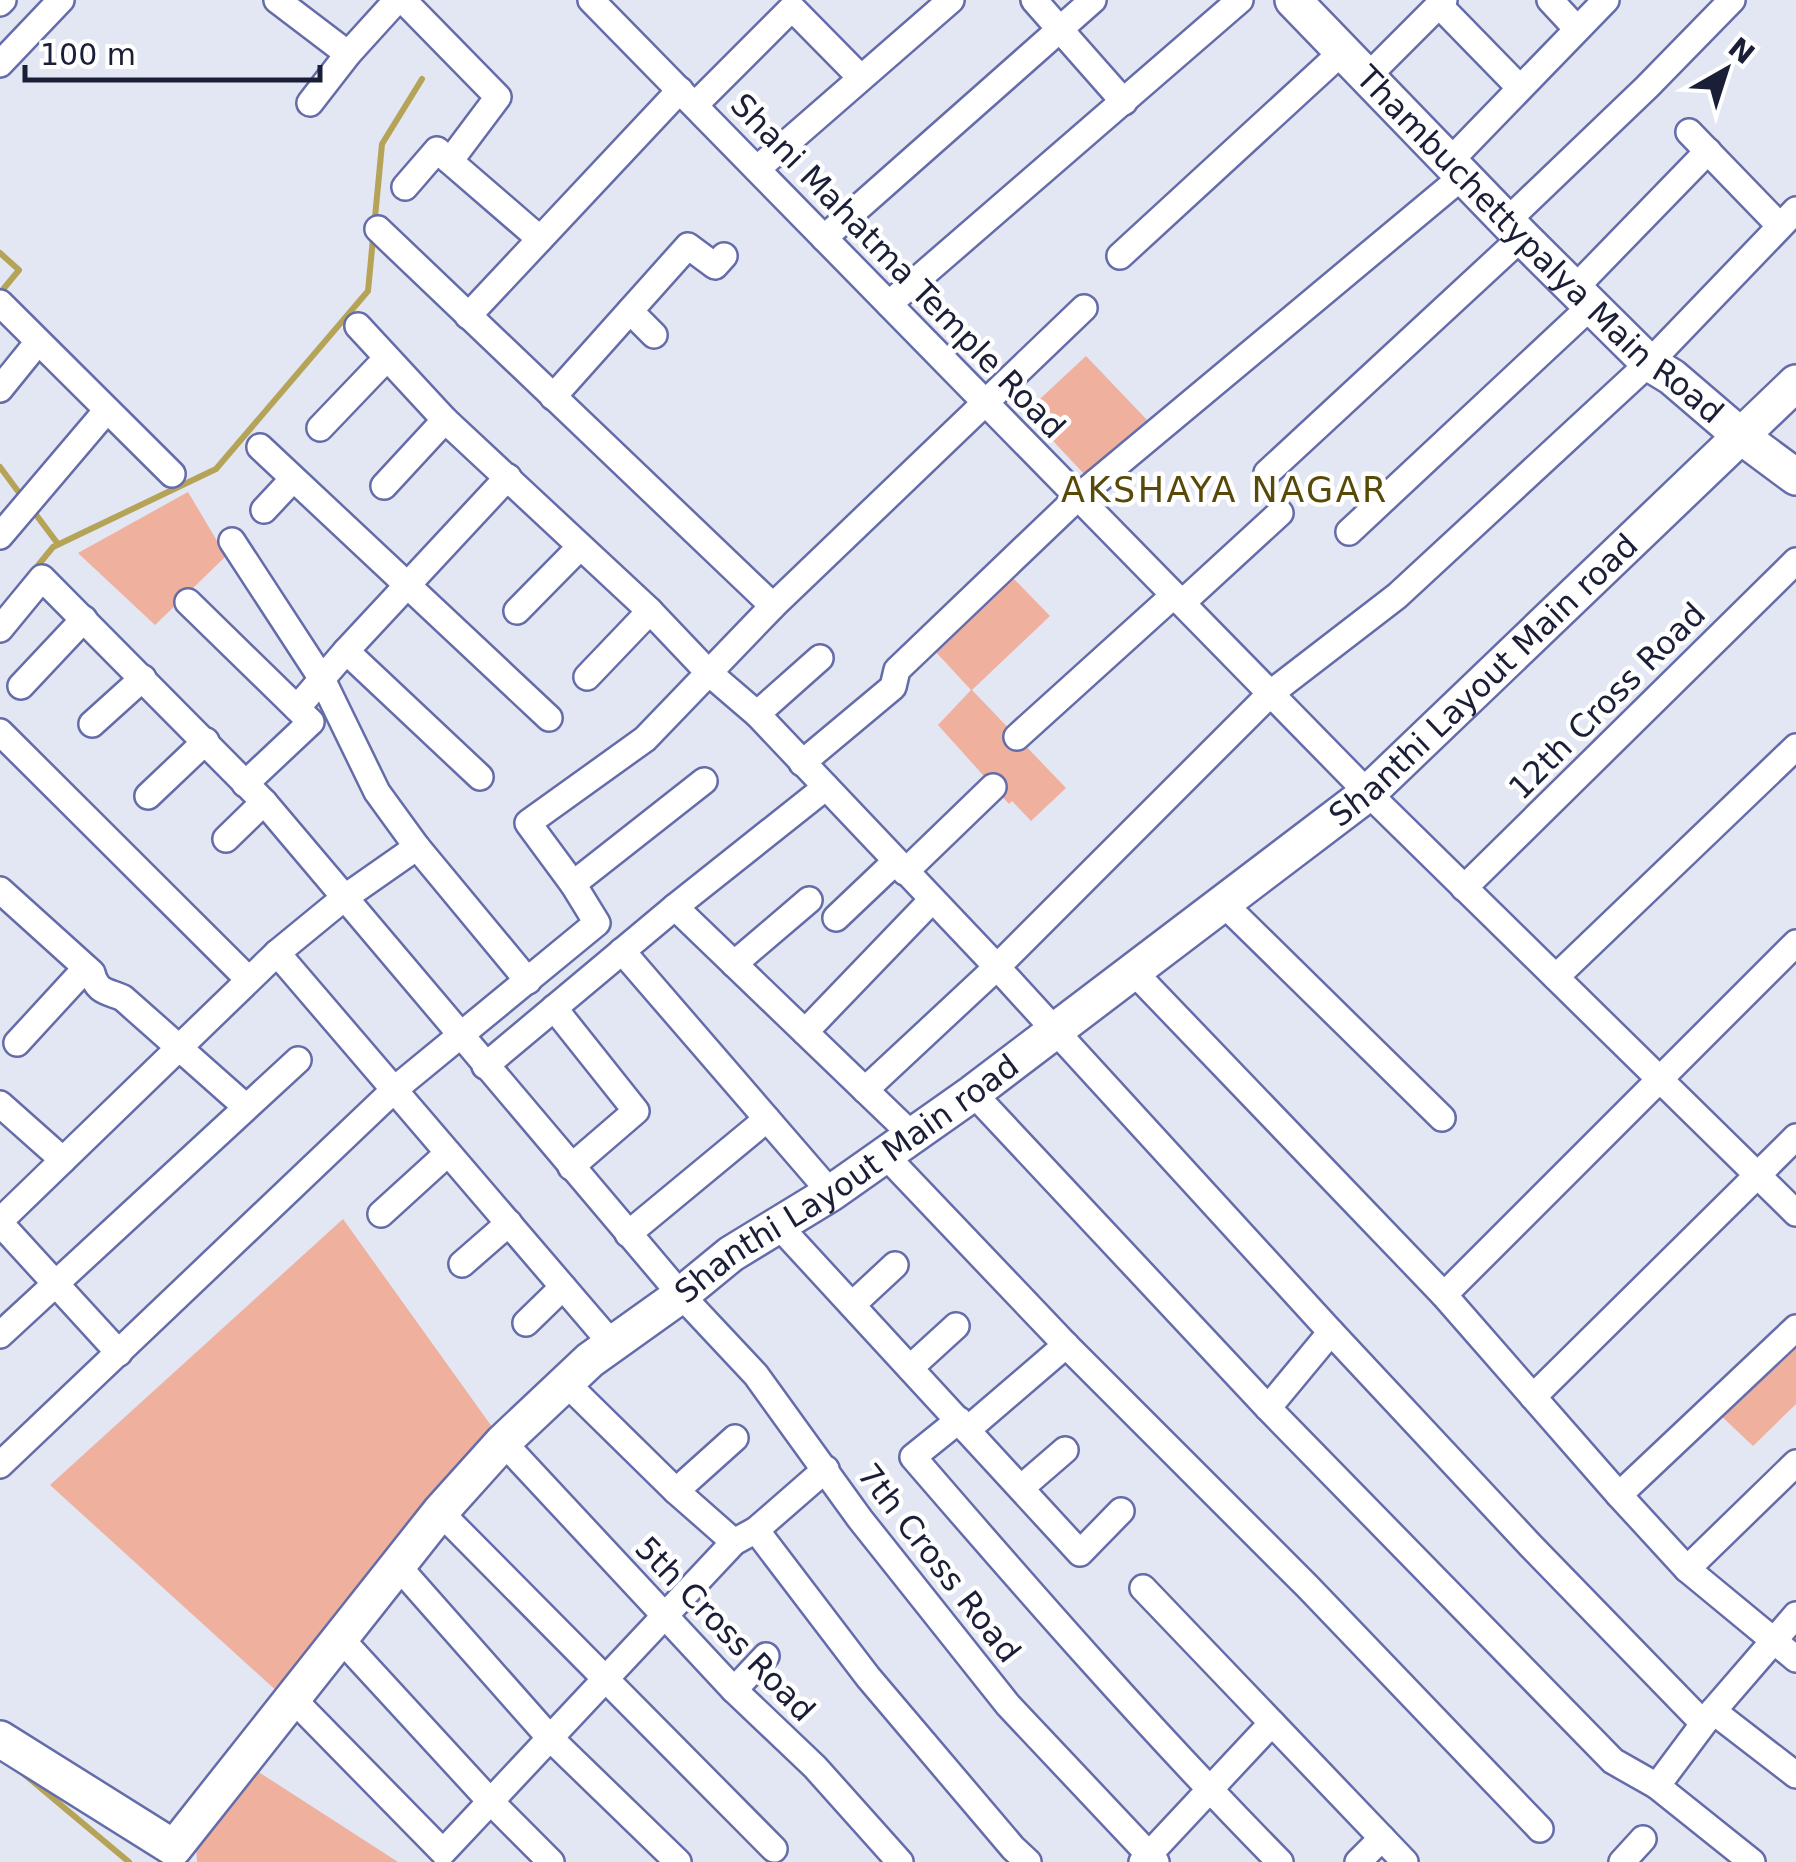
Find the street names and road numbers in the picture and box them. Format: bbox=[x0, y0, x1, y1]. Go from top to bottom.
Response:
street label: Thambuchettypalya Main Road bbox=[1348, 58, 1731, 431]
street label: Shani Mahatma Temple Road bbox=[723, 86, 1073, 446]
street label: Shanthi Layout Main road bbox=[1322, 526, 1645, 835]
street label: 12th Cross Road bbox=[1501, 595, 1713, 807]
street label: Shanthi Layout Main road bbox=[667, 1046, 1026, 1311]
street label: 7th Cross Road bbox=[850, 1456, 1028, 1670]
street label: 5th Cross Road bbox=[627, 1529, 823, 1729]

